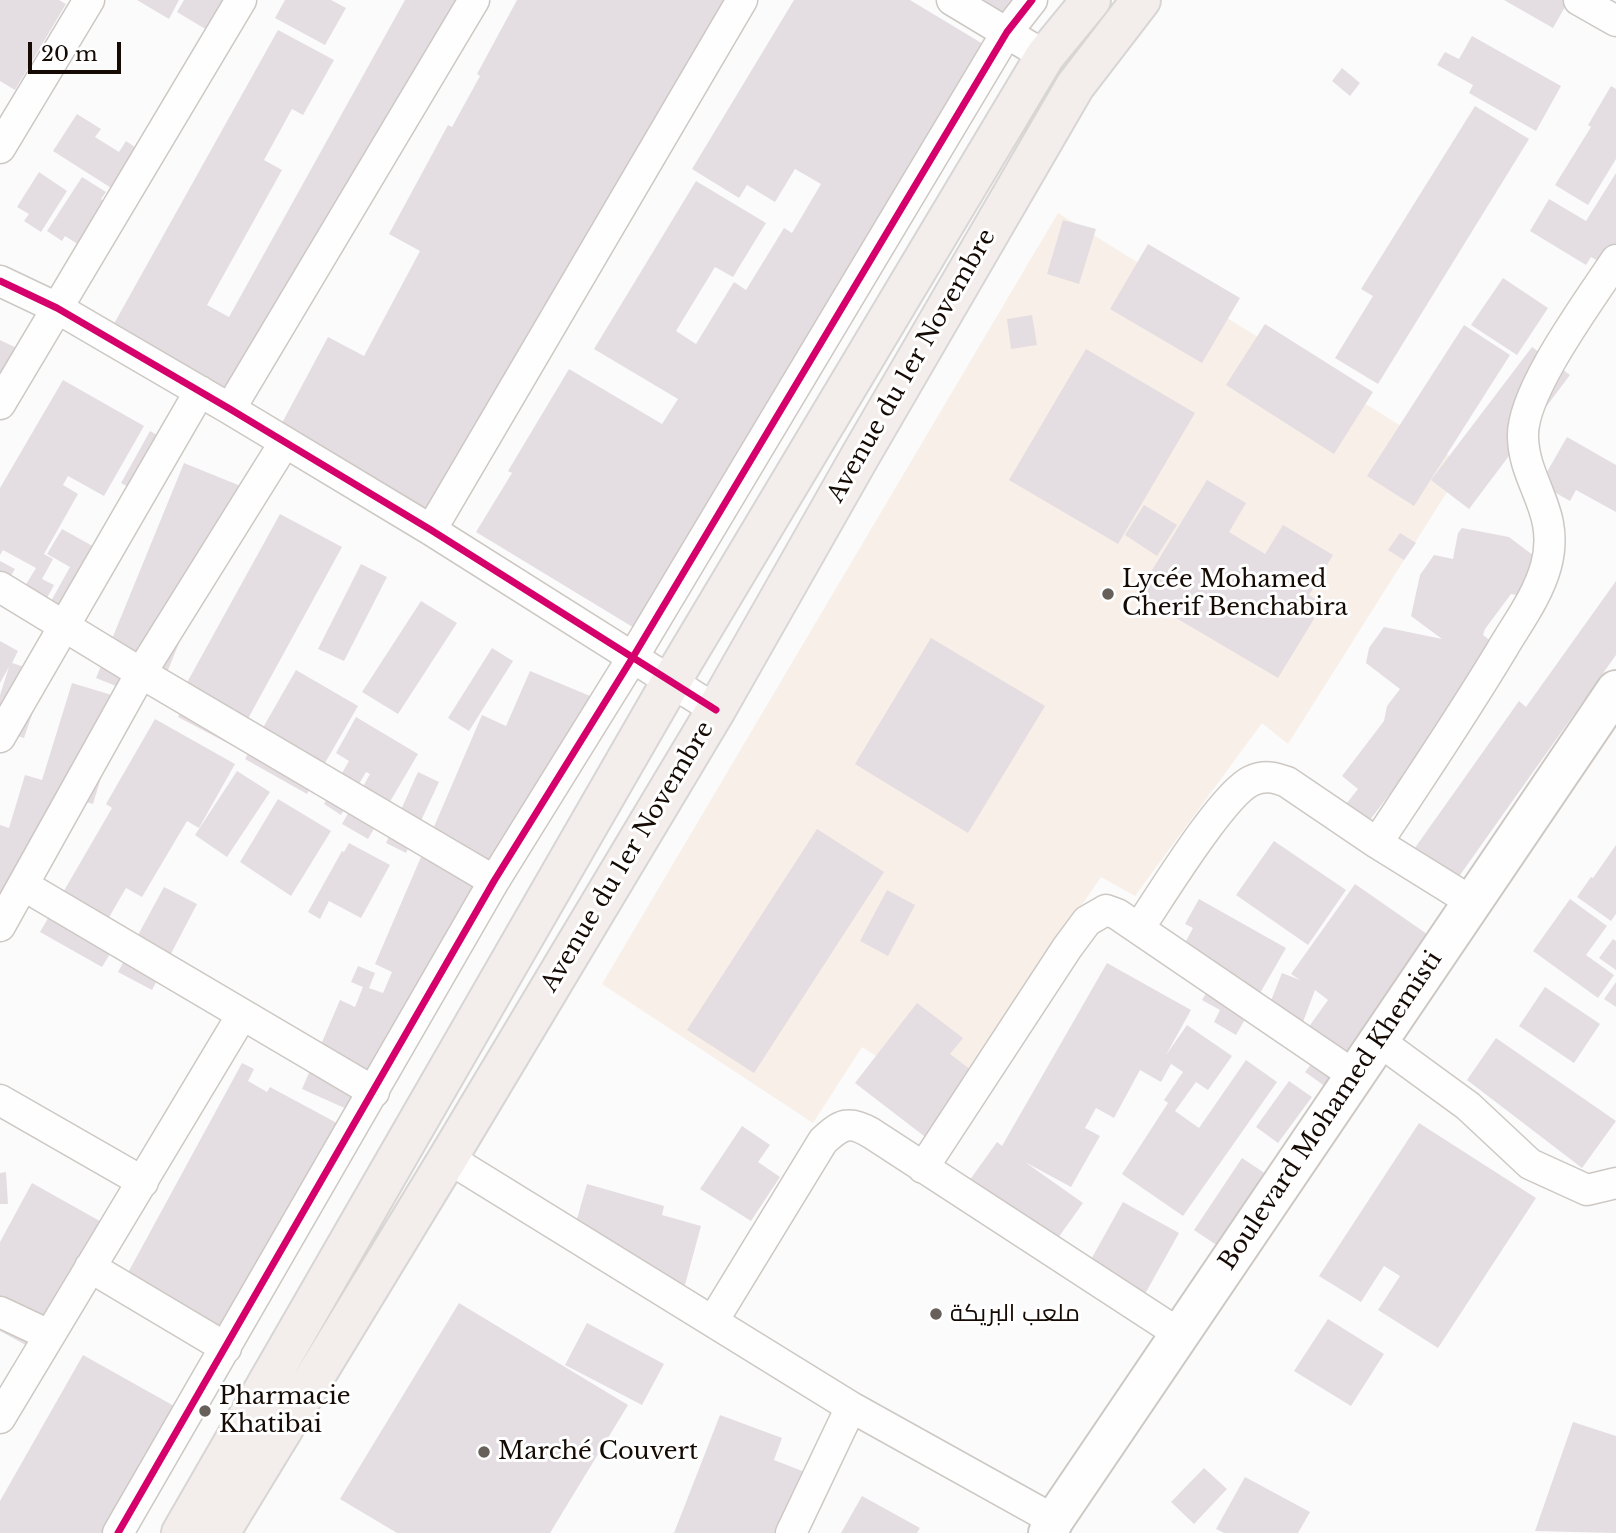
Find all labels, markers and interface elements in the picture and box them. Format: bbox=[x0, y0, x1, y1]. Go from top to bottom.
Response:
scale bar bbox=[32, 28, 124, 72]
text: 20 m bbox=[41, 41, 98, 67]
street label: Avenue du 1er Novembre bbox=[822, 224, 1002, 508]
place label: Lycée Mohamed Cherif Benchabira bbox=[1122, 566, 1348, 622]
marker: Lycée Mohamed Cherif Benchabira bbox=[1100, 586, 1116, 602]
street label: Avenue du 1er Novembre bbox=[536, 716, 720, 998]
street label: Boulevard Mohamed Khemisti bbox=[1213, 946, 1449, 1276]
place label: ملعب البريكة bbox=[950, 1300, 1080, 1328]
marker: ملعب البريكة bbox=[928, 1306, 944, 1322]
place label: Pharmacie Khatibai bbox=[219, 1383, 351, 1439]
marker: Pharmacie Khatibai bbox=[197, 1403, 213, 1419]
place label: Marché Couvert bbox=[498, 1438, 698, 1466]
marker: Marché Couvert bbox=[476, 1444, 492, 1460]

